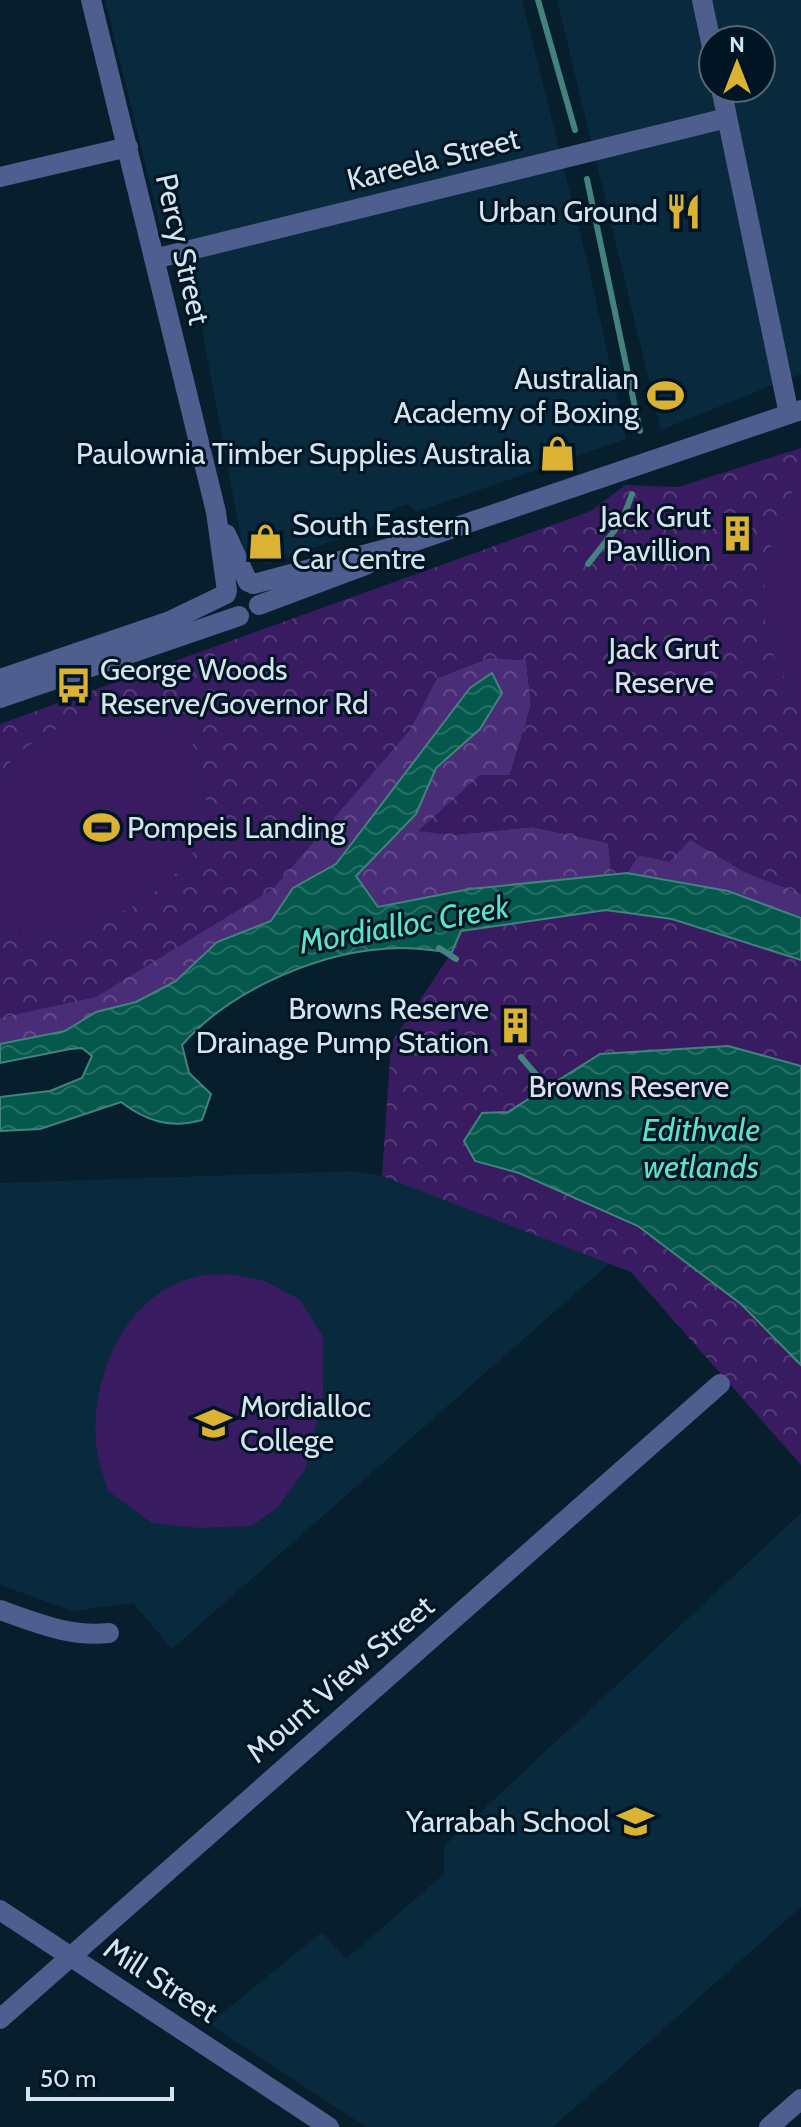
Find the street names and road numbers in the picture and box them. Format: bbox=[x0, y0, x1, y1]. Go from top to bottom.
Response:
street label: Kareela Street bbox=[343, 120, 523, 198]
street label: Percy Street bbox=[148, 170, 218, 328]
street label: Mount View Street bbox=[239, 1587, 441, 1771]
street label: Mill Street bbox=[97, 1930, 225, 2030]

